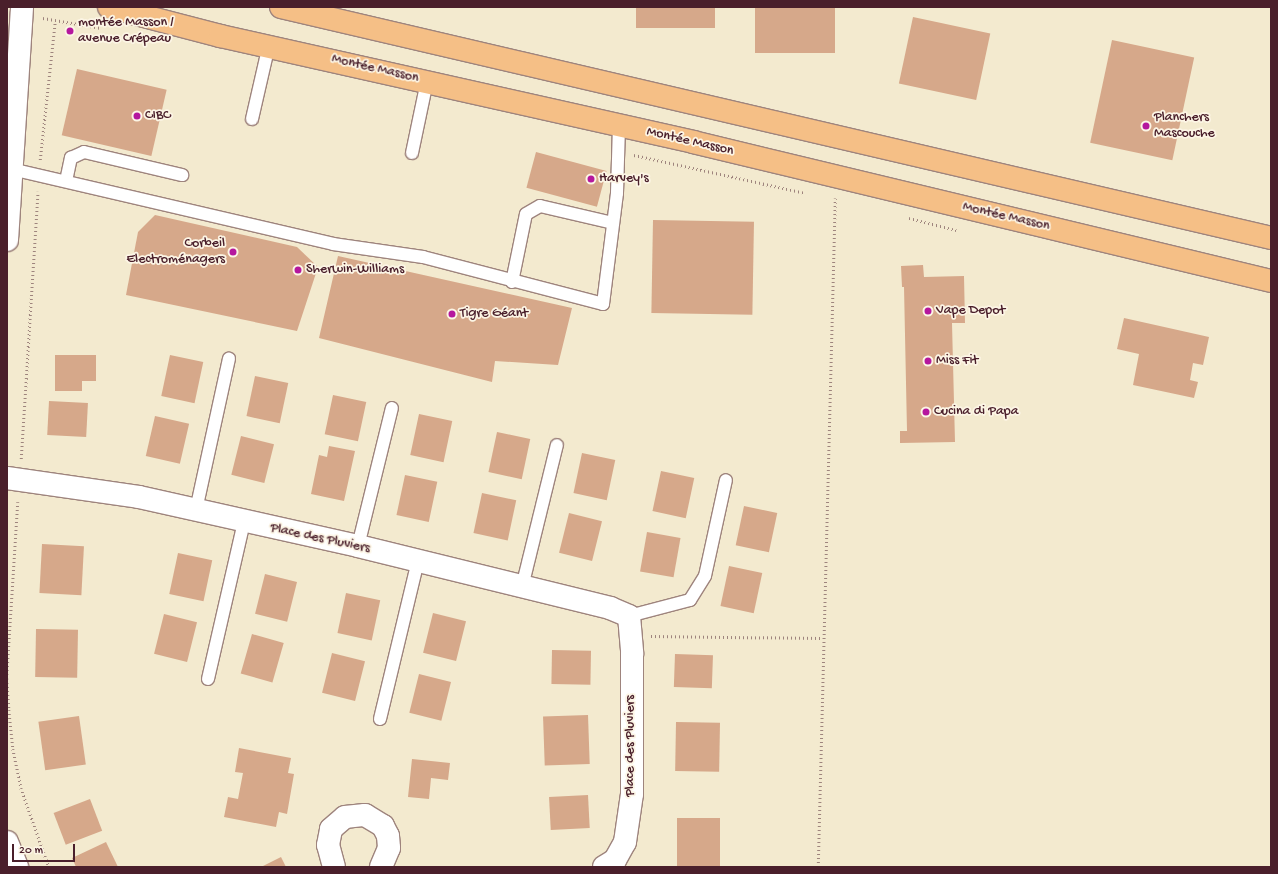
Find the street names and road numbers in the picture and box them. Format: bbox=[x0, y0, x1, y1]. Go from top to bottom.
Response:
street label: Montée Masson bbox=[330, 51, 420, 87]
street label: Montée Masson bbox=[645, 124, 735, 160]
street label: Montée Masson bbox=[961, 199, 1051, 235]
street label: Place des Pluviers bbox=[269, 520, 371, 558]
street label: Place des Pluviers bbox=[623, 695, 639, 797]

